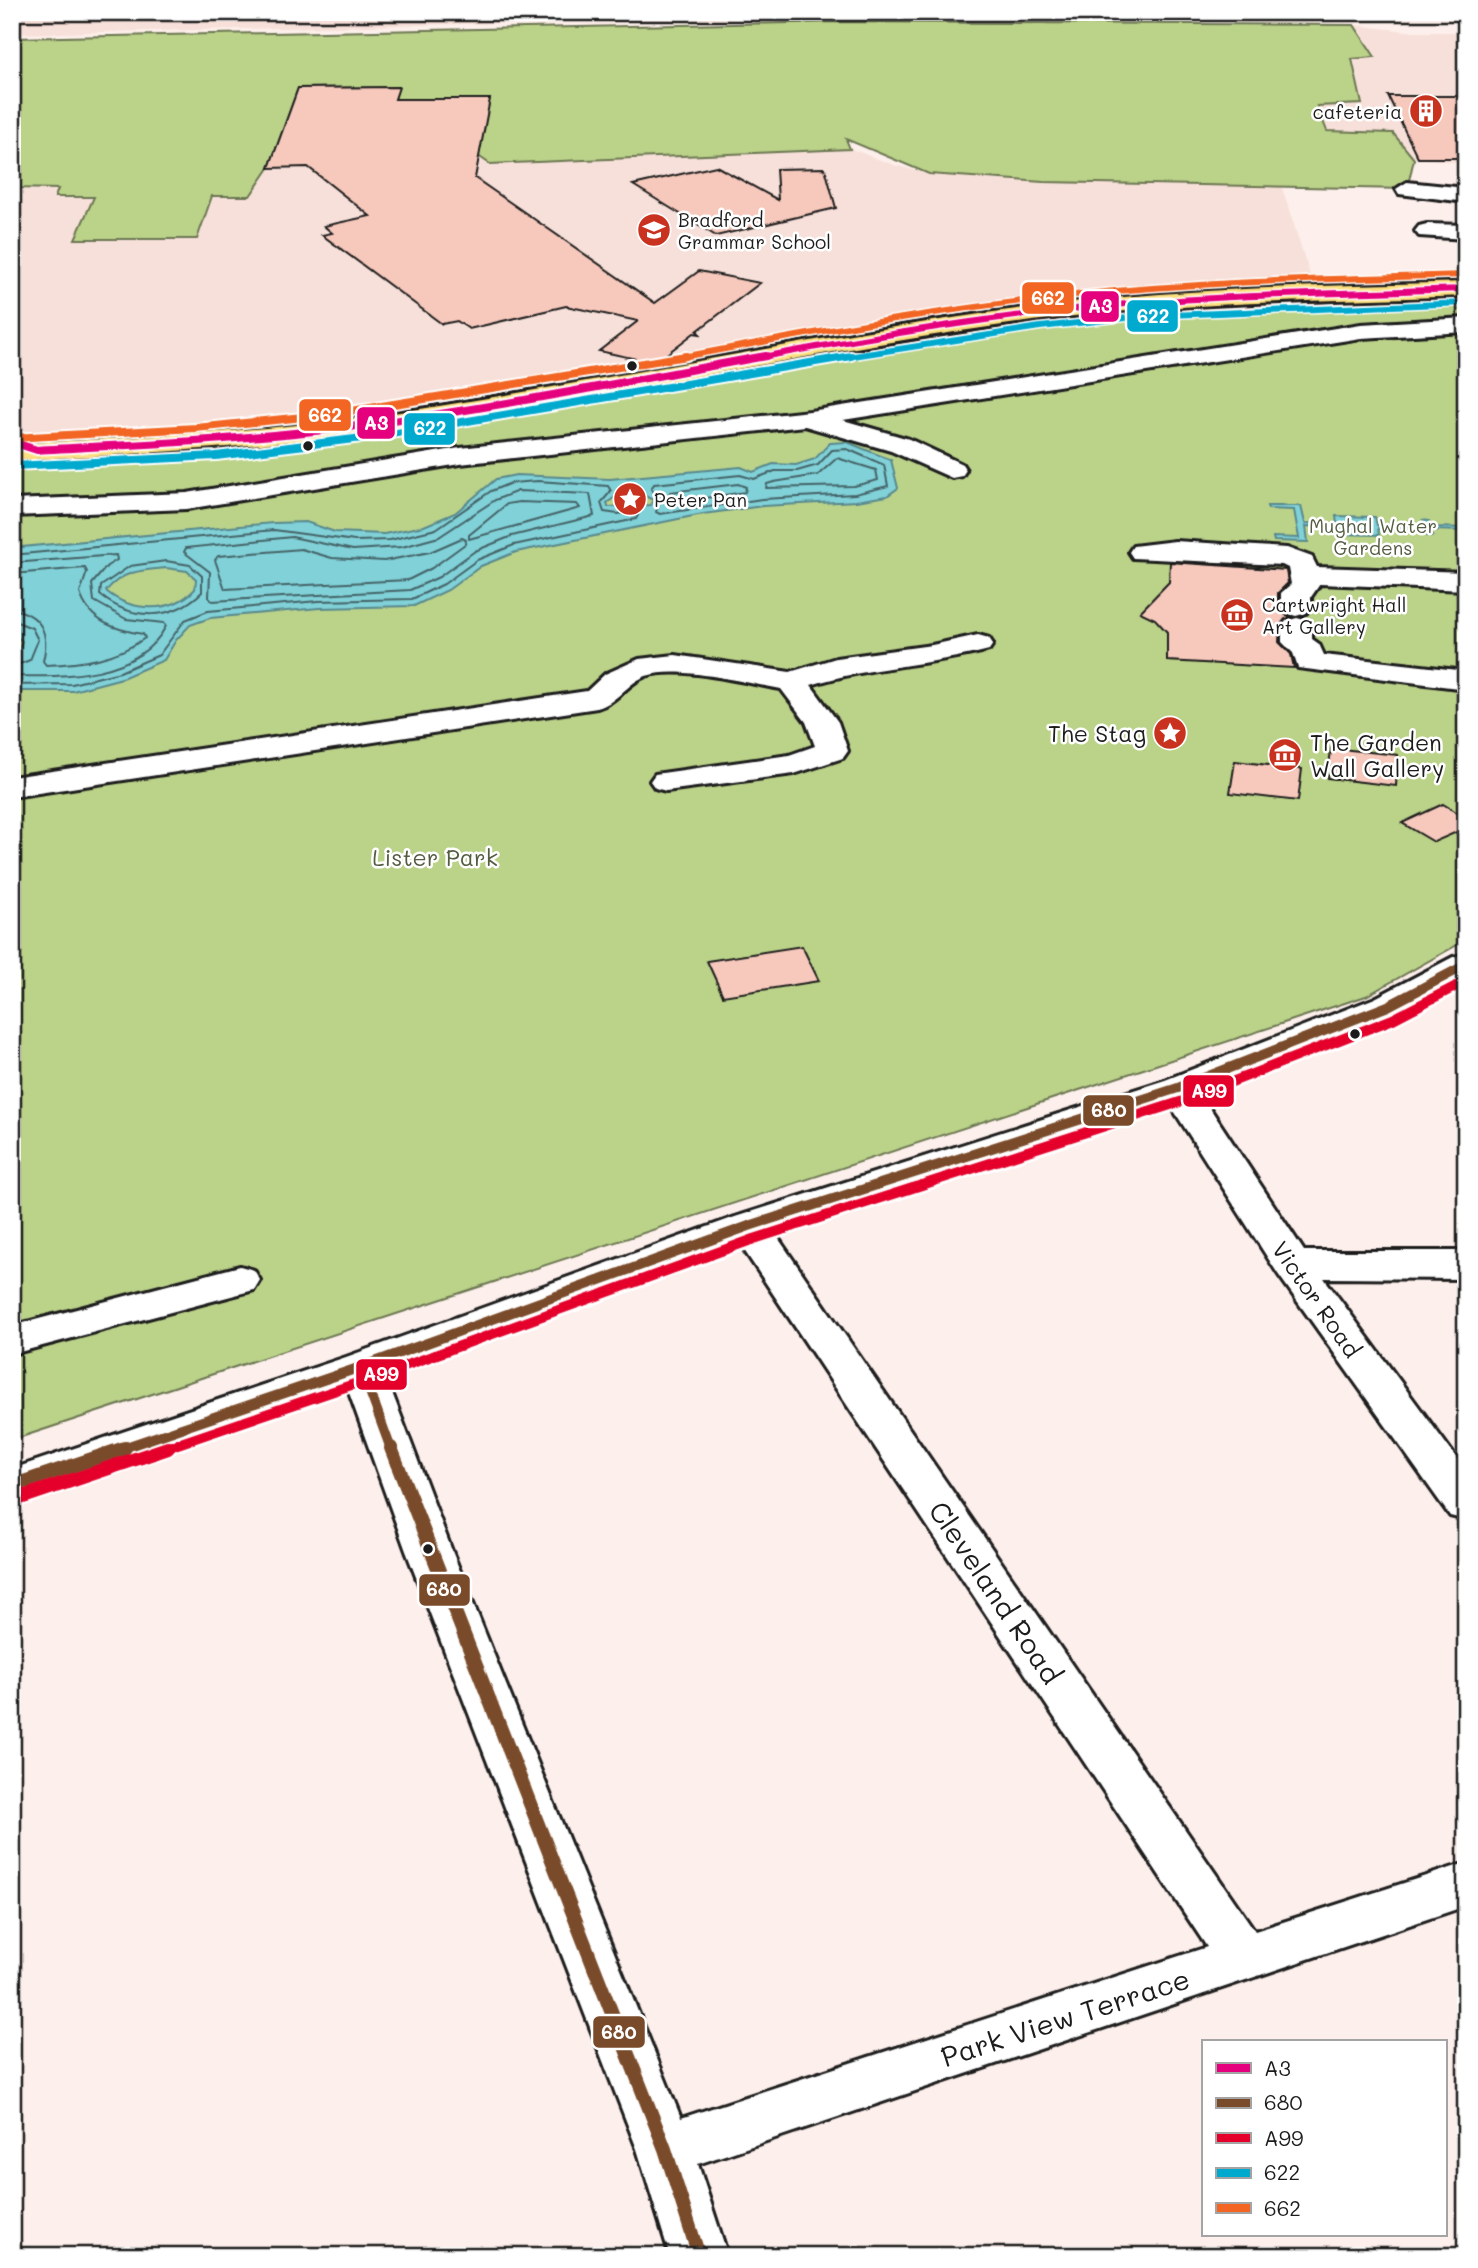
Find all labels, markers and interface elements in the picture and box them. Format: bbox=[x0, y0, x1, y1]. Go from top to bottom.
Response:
building icon: cafeteria bbox=[1407, 92, 1445, 130]
place label: cafeteria bbox=[1313, 99, 1402, 124]
place label: Bradford Grammar School bbox=[678, 207, 831, 254]
school or university icon: Bradford Grammar School bbox=[635, 211, 673, 249]
line badge: 662 bbox=[1021, 281, 1075, 315]
text: 662 bbox=[1031, 285, 1065, 310]
line badge: A3 bbox=[1080, 290, 1120, 323]
text: A3 bbox=[1088, 293, 1112, 318]
line badge: 622 bbox=[1126, 299, 1179, 333]
text: 622 bbox=[1137, 303, 1169, 328]
unlabelled marker bbox=[625, 359, 639, 373]
line badge: 662 bbox=[298, 398, 352, 432]
text: 662 bbox=[308, 402, 342, 427]
line badge: A3 bbox=[356, 406, 396, 440]
text: A3 bbox=[364, 410, 388, 435]
line badge: 622 bbox=[403, 412, 456, 446]
text: 622 bbox=[414, 415, 446, 440]
unlabelled marker bbox=[301, 439, 315, 453]
place icon: Peter Pan bbox=[611, 480, 649, 518]
place label: Peter Pan bbox=[654, 487, 747, 512]
park label: Mughal Water Gardens bbox=[1309, 513, 1437, 560]
place label: Cartwright Hall Art Gallery bbox=[1262, 592, 1407, 639]
museum icon: Cartwright Hall Art Gallery bbox=[1218, 596, 1256, 634]
place icon: The Stag bbox=[1151, 714, 1189, 752]
place label: The Stag bbox=[1048, 718, 1146, 748]
place label: The Garden Wall Gallery bbox=[1310, 727, 1444, 783]
museum icon: The Garden Wall Gallery bbox=[1266, 736, 1304, 774]
park label: Lister Park bbox=[372, 842, 498, 872]
unlabelled marker bbox=[1348, 1027, 1362, 1041]
line badge: A99 bbox=[1182, 1074, 1235, 1108]
text: A99 bbox=[1191, 1078, 1228, 1103]
line badge: 680 bbox=[1082, 1094, 1135, 1127]
text: 680 bbox=[1091, 1097, 1127, 1122]
street label: Victor Road bbox=[1266, 1235, 1368, 1363]
line badge: A99 bbox=[355, 1358, 408, 1391]
text: A99 bbox=[363, 1361, 400, 1386]
street label: Cleveland Road bbox=[922, 1494, 1070, 1690]
unlabelled marker bbox=[421, 1542, 435, 1556]
line badge: 680 bbox=[418, 1573, 471, 1607]
text: 680 bbox=[426, 1576, 462, 1601]
street label: Park View Terrace bbox=[936, 1960, 1194, 2074]
line badge: 680 bbox=[592, 2015, 646, 2049]
text: 680 bbox=[601, 2019, 637, 2044]
legend bbox=[1202, 2040, 1446, 2236]
text: A3 bbox=[1264, 2054, 1291, 2081]
text: 680 bbox=[1264, 2088, 1302, 2115]
text: A99 bbox=[1264, 2124, 1303, 2151]
text: 622 bbox=[1264, 2158, 1300, 2185]
text: 662 bbox=[1264, 2194, 1301, 2221]

